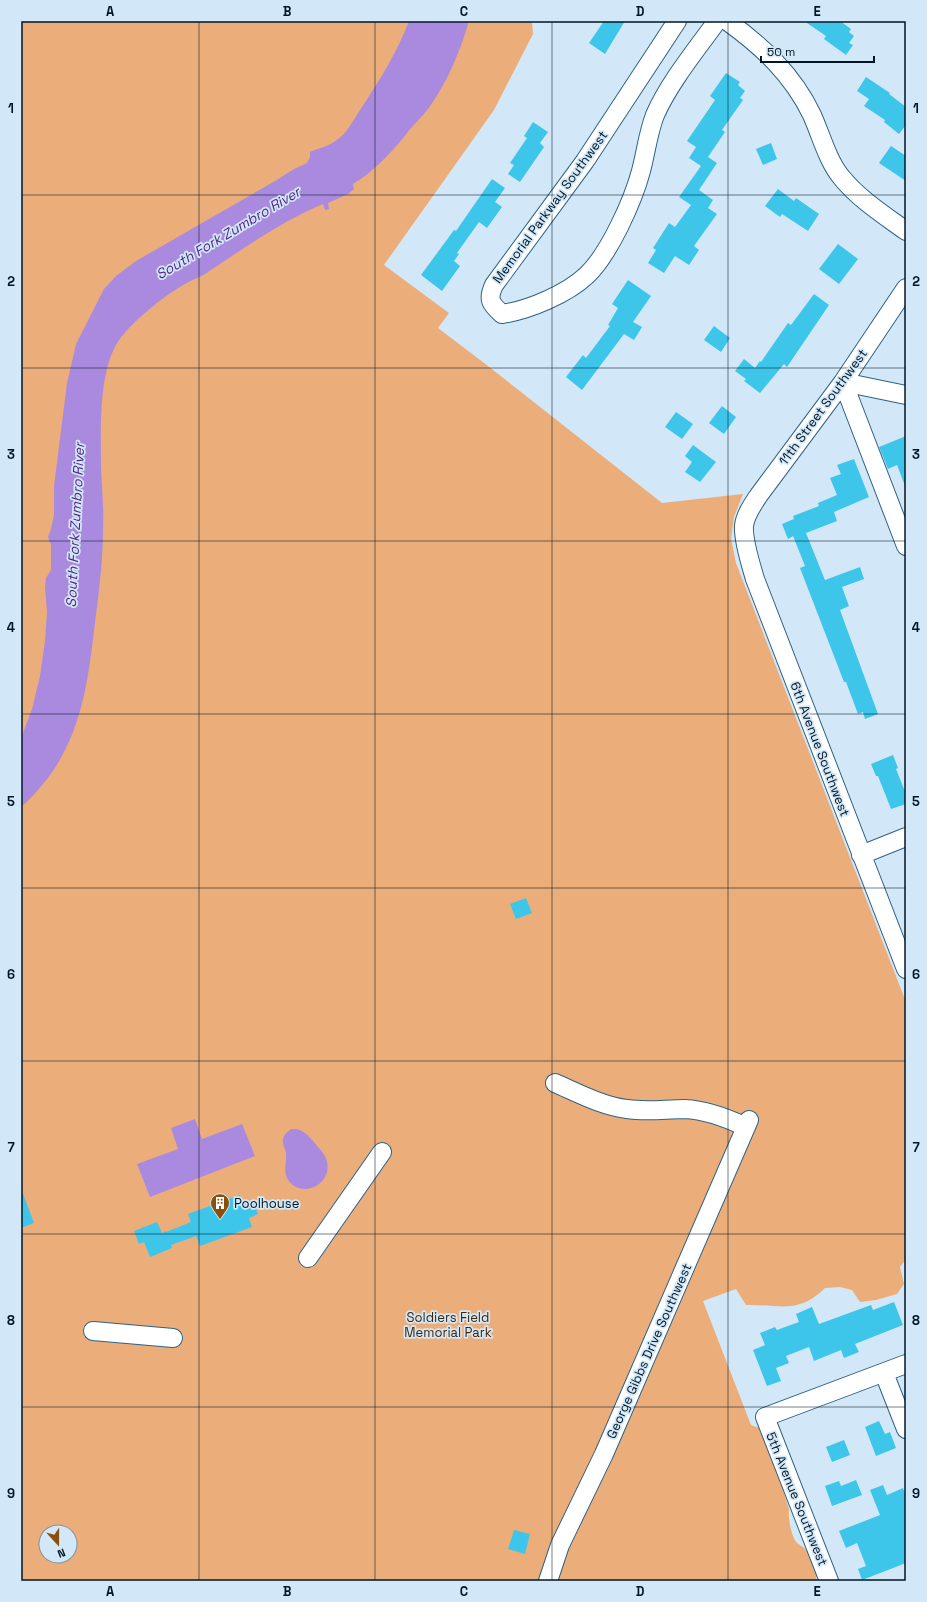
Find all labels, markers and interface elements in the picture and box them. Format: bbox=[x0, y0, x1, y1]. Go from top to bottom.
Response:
text: A bbox=[106, 3, 115, 20]
text: B bbox=[283, 3, 292, 20]
text: C bbox=[460, 3, 468, 20]
text: D bbox=[636, 3, 645, 20]
text: E bbox=[813, 3, 821, 20]
scale bar bbox=[761, 38, 874, 64]
text: 50 m bbox=[767, 44, 795, 60]
text: 1 bbox=[8, 100, 14, 117]
text: 1 bbox=[913, 100, 919, 117]
street label: Memorial Parkway Southwest bbox=[489, 127, 611, 287]
water label: South Fork Zumbro River bbox=[153, 182, 305, 283]
text: 2 bbox=[7, 273, 15, 290]
text: 2 bbox=[912, 273, 920, 290]
street label: 11th Street Southwest bbox=[775, 345, 871, 469]
water label: South Fork Zumbro River bbox=[62, 440, 88, 608]
text: 3 bbox=[7, 446, 15, 463]
text: 3 bbox=[912, 446, 920, 463]
text: 4 bbox=[7, 619, 15, 636]
text: 4 bbox=[912, 619, 920, 636]
street label: 6th Avenue Southwest bbox=[786, 679, 854, 819]
text: 5 bbox=[7, 793, 15, 810]
text: 5 bbox=[912, 793, 920, 810]
text: 6 bbox=[7, 966, 15, 983]
text: 6 bbox=[912, 966, 920, 983]
text: 7 bbox=[7, 1139, 15, 1156]
text: 7 bbox=[912, 1139, 920, 1156]
building icon: Poolhouse bbox=[209, 1192, 231, 1220]
place label: Poolhouse bbox=[234, 1195, 299, 1212]
street label: George Gibbs Drive Southwest bbox=[603, 1261, 695, 1441]
park label: Soldiers Field Memorial Park bbox=[404, 1309, 492, 1341]
text: 8 bbox=[7, 1312, 15, 1329]
text: 8 bbox=[912, 1312, 920, 1329]
street label: 5th Avenue Southwest bbox=[762, 1430, 832, 1568]
text: 9 bbox=[7, 1485, 15, 1502]
text: 9 bbox=[912, 1485, 920, 1502]
north arrow bbox=[38, 1524, 78, 1564]
text: N bbox=[56, 1545, 68, 1561]
text: A bbox=[106, 1583, 115, 1600]
text: B bbox=[283, 1583, 292, 1600]
text: C bbox=[460, 1583, 468, 1600]
text: D bbox=[636, 1583, 645, 1600]
text: E bbox=[813, 1583, 821, 1600]

